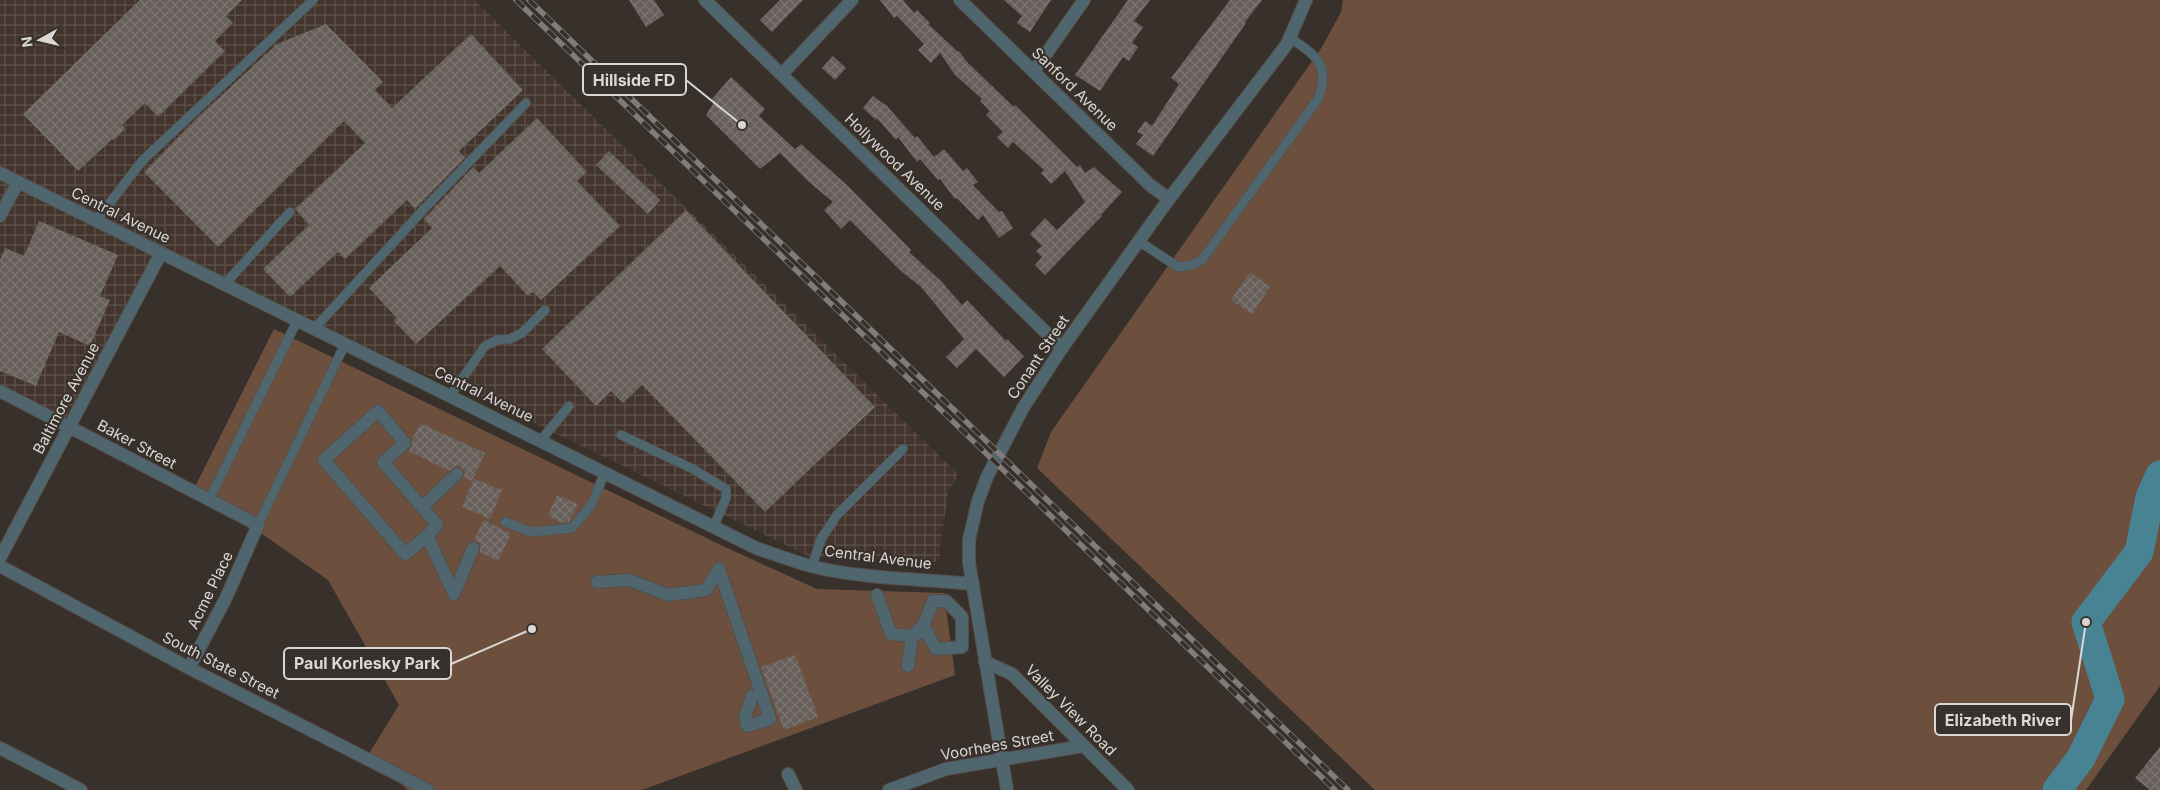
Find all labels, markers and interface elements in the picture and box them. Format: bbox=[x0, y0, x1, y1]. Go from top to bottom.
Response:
north arrow bbox=[15, 15, 65, 65]
text: N bbox=[17, 35, 36, 48]
street label: Sanford Avenue bbox=[1028, 43, 1122, 135]
callout: Hillside FD bbox=[583, 64, 686, 95]
text: Hillside FD bbox=[593, 70, 675, 90]
street label: Hollywood Avenue bbox=[841, 109, 949, 215]
street label: Central Avenue bbox=[68, 183, 174, 247]
street label: Conant Street bbox=[1003, 311, 1073, 403]
street label: Baltimore Avenue bbox=[29, 339, 103, 457]
street label: Central Avenue bbox=[431, 362, 537, 426]
street label: Baker Street bbox=[94, 415, 180, 473]
street label: Central Avenue bbox=[823, 541, 933, 573]
street label: Acme Place bbox=[183, 548, 237, 632]
street label: South State Street bbox=[159, 627, 283, 703]
callout: Paul Korlesky Park bbox=[284, 648, 451, 679]
text: Paul Korlesky Park bbox=[294, 653, 441, 673]
street label: Valley View Road bbox=[1021, 660, 1121, 760]
callout: Elizabeth River bbox=[1935, 704, 2071, 735]
text: Elizabeth River bbox=[1945, 710, 2062, 730]
street label: Voorhees Street bbox=[939, 726, 1055, 764]

